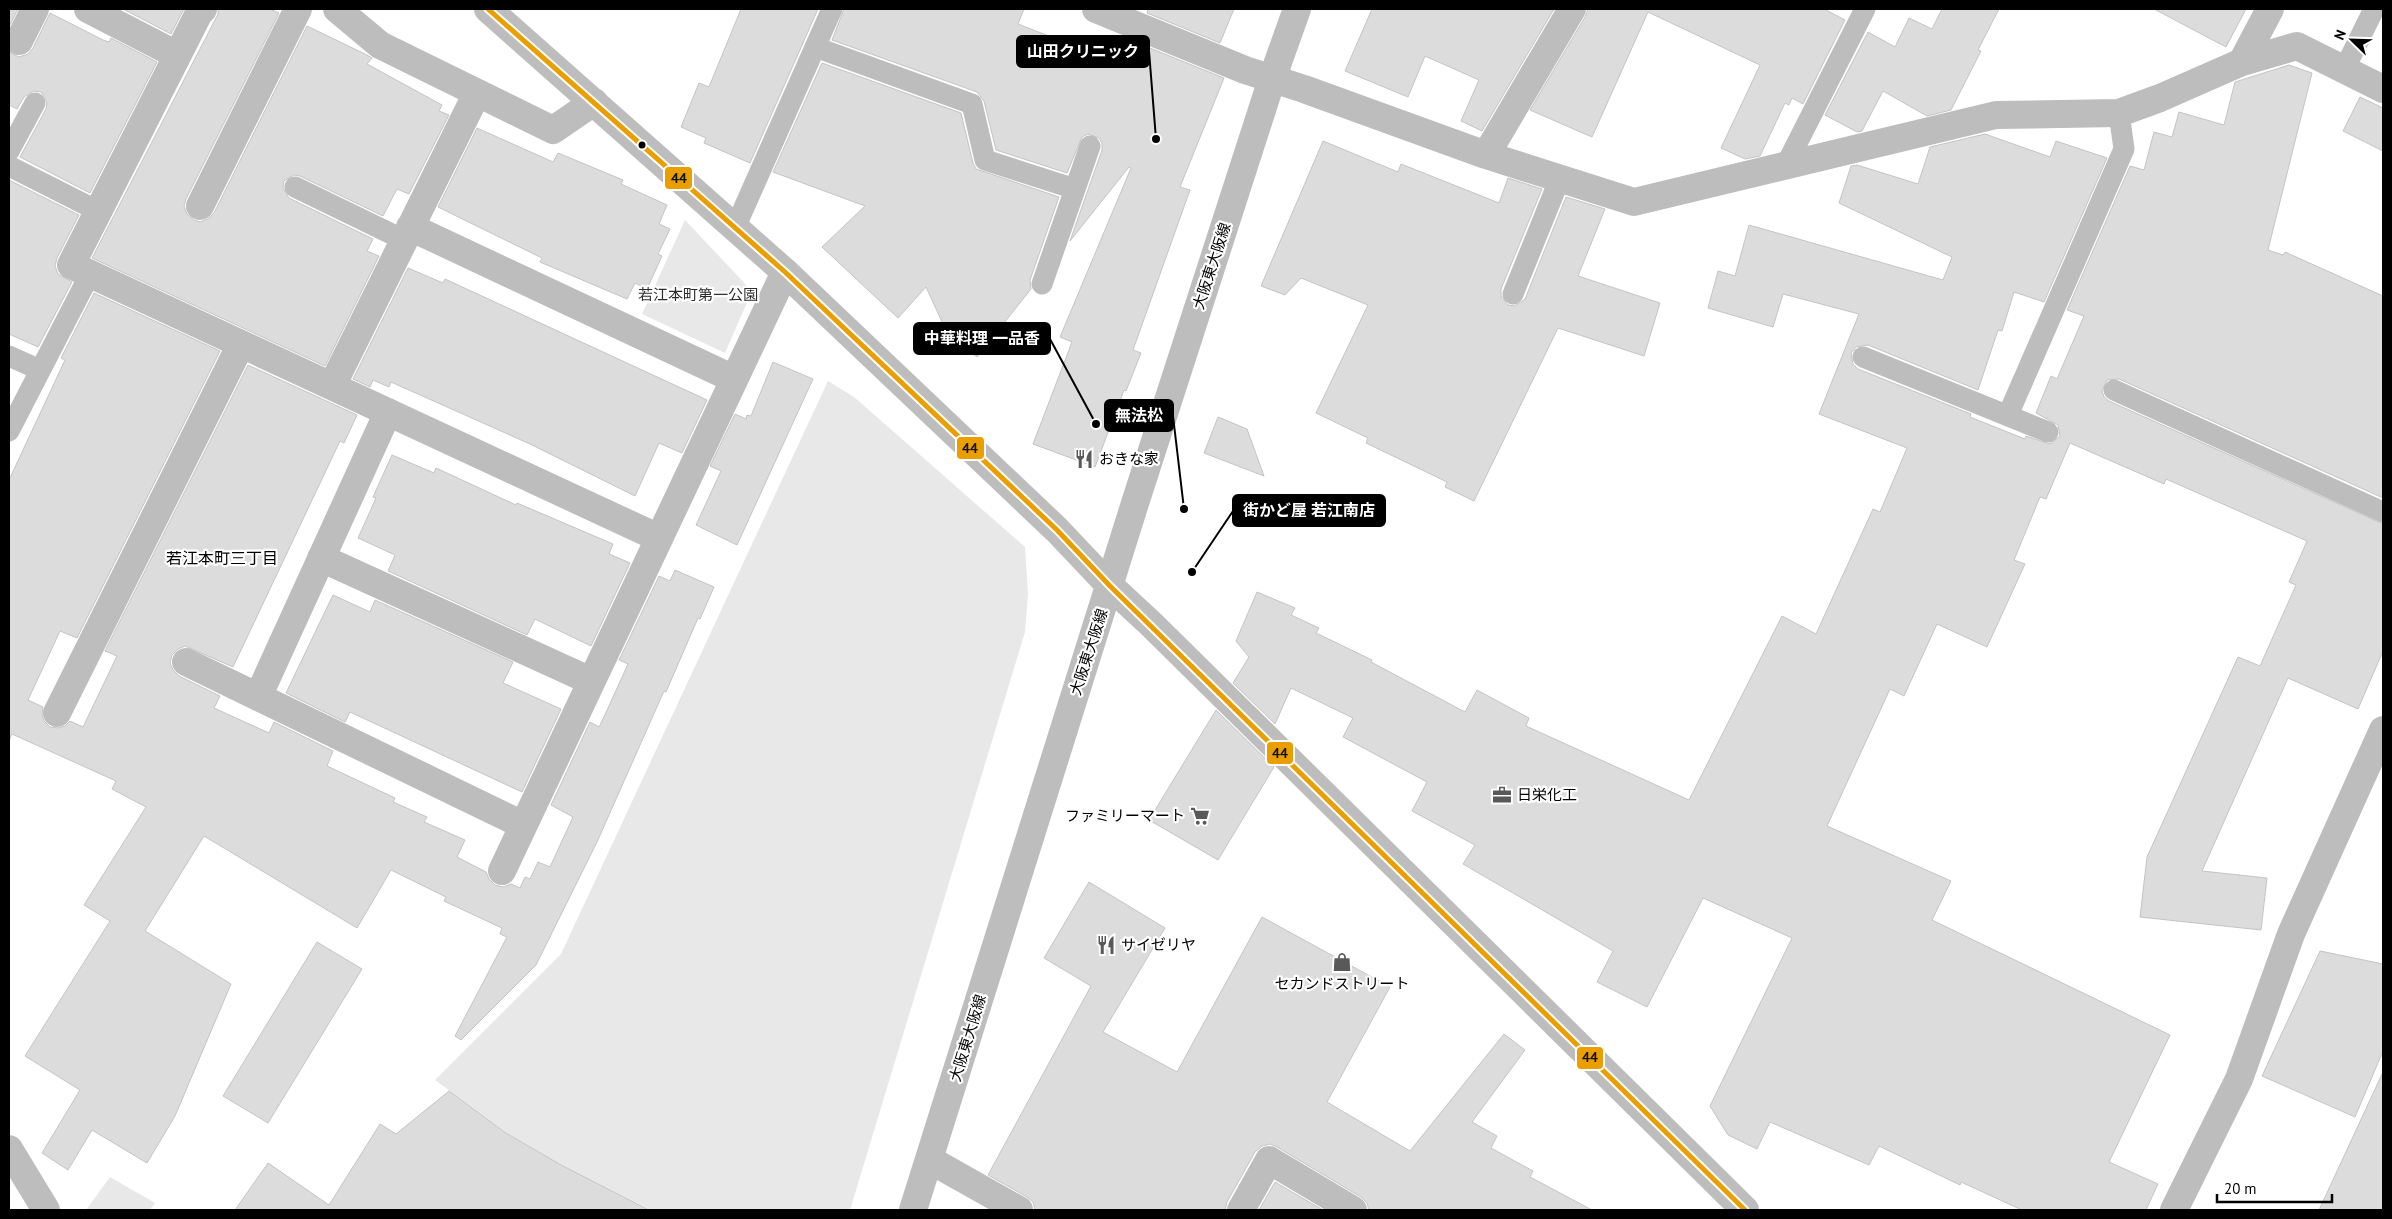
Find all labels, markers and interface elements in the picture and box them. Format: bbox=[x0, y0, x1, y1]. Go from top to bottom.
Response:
north arrow bbox=[2327, 15, 2377, 65]
text: N bbox=[2330, 27, 2350, 43]
callout: 山田クリニック bbox=[1017, 36, 1149, 67]
text: 山田クリニック bbox=[1027, 41, 1139, 61]
unlabelled marker bbox=[637, 140, 647, 150]
line badge: 44 bbox=[664, 166, 693, 190]
text: 44 bbox=[671, 169, 687, 187]
street label: 大阪東大阪線 bbox=[1189, 220, 1234, 312]
park label: 若江本町第一公園 bbox=[638, 285, 758, 304]
callout: 中華料理 一品香 bbox=[914, 323, 1050, 354]
text: 中華料理 一品香 bbox=[924, 328, 1040, 348]
callout: 無法松 bbox=[1105, 400, 1173, 431]
text: 無法松 bbox=[1115, 405, 1163, 425]
line badge: 44 bbox=[956, 436, 985, 460]
text: 44 bbox=[962, 439, 978, 457]
restaurant icon: おきな家 bbox=[1073, 448, 1095, 470]
place label: おきな家 bbox=[1099, 449, 1159, 468]
callout: 街かど屋 若江南店 bbox=[1233, 495, 1385, 526]
text: 街かど屋 若江南店 bbox=[1243, 500, 1375, 520]
district label: 若江本町三丁目 bbox=[166, 548, 278, 568]
street label: 大阪東大阪線 bbox=[1066, 606, 1111, 698]
line badge: 44 bbox=[1266, 741, 1294, 765]
text: 44 bbox=[1272, 744, 1288, 762]
office icon: 日栄化工 bbox=[1491, 784, 1513, 806]
place label: 日栄化工 bbox=[1517, 785, 1577, 804]
supermarket icon: ファミリーマート bbox=[1189, 805, 1211, 827]
place label: ファミリーマート bbox=[1065, 806, 1185, 825]
restaurant icon: サイゼリヤ bbox=[1095, 934, 1117, 956]
place label: サイゼリヤ bbox=[1121, 935, 1196, 954]
shop icon: セカンドストリート bbox=[1331, 951, 1353, 973]
place label: セカンドストリート bbox=[1274, 974, 1410, 993]
street label: 大阪東大阪線 bbox=[945, 992, 990, 1084]
line badge: 44 bbox=[1576, 1046, 1604, 1070]
text: 44 bbox=[1582, 1048, 1598, 1066]
scale bar bbox=[2217, 1172, 2332, 1204]
text: 20 m bbox=[2224, 1179, 2257, 1198]

